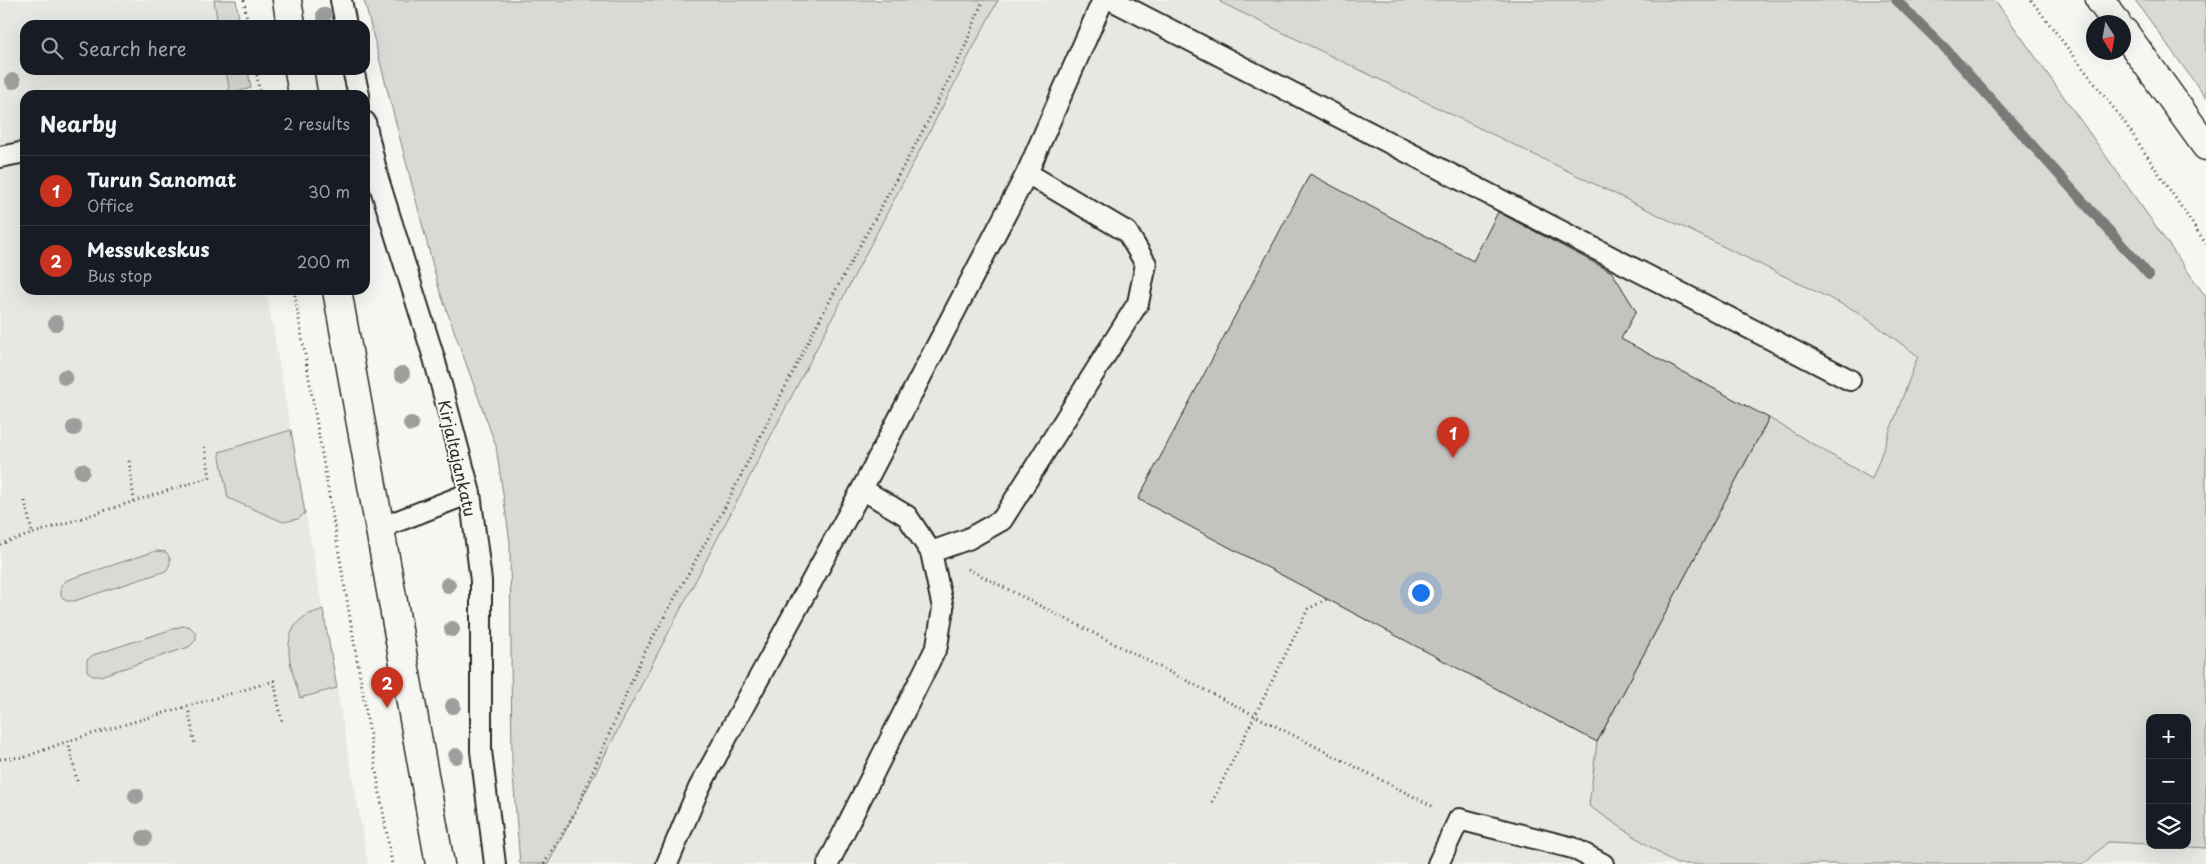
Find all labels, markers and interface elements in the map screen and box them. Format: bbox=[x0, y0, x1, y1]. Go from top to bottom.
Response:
north arrow bbox=[2086, 15, 2131, 60]
search box bbox=[20, 20, 370, 75]
icon: search bbox=[38, 34, 66, 62]
text: Search here bbox=[78, 34, 187, 62]
text: Nearby bbox=[40, 107, 117, 139]
text: 2 results bbox=[283, 111, 350, 135]
text: Turun Sanomat bbox=[87, 165, 237, 193]
text: 1 bbox=[52, 179, 60, 203]
text: 30 m bbox=[308, 179, 350, 203]
text: Office bbox=[87, 193, 134, 217]
text: Messukeskus bbox=[87, 235, 210, 263]
text: 2 bbox=[50, 249, 62, 273]
text: 200 m bbox=[297, 249, 350, 273]
text: Bus stop bbox=[87, 263, 152, 287]
street label: Kirjaltajankatu bbox=[433, 397, 483, 519]
pin: 1 bbox=[1437, 417, 1469, 458]
your location bbox=[1408, 580, 1434, 606]
pin: 2 bbox=[371, 667, 403, 708]
map controls bbox=[2146, 714, 2191, 849]
button: + bbox=[2146, 714, 2191, 759]
button: − bbox=[2146, 759, 2191, 804]
button: layers bbox=[2146, 804, 2191, 849]

